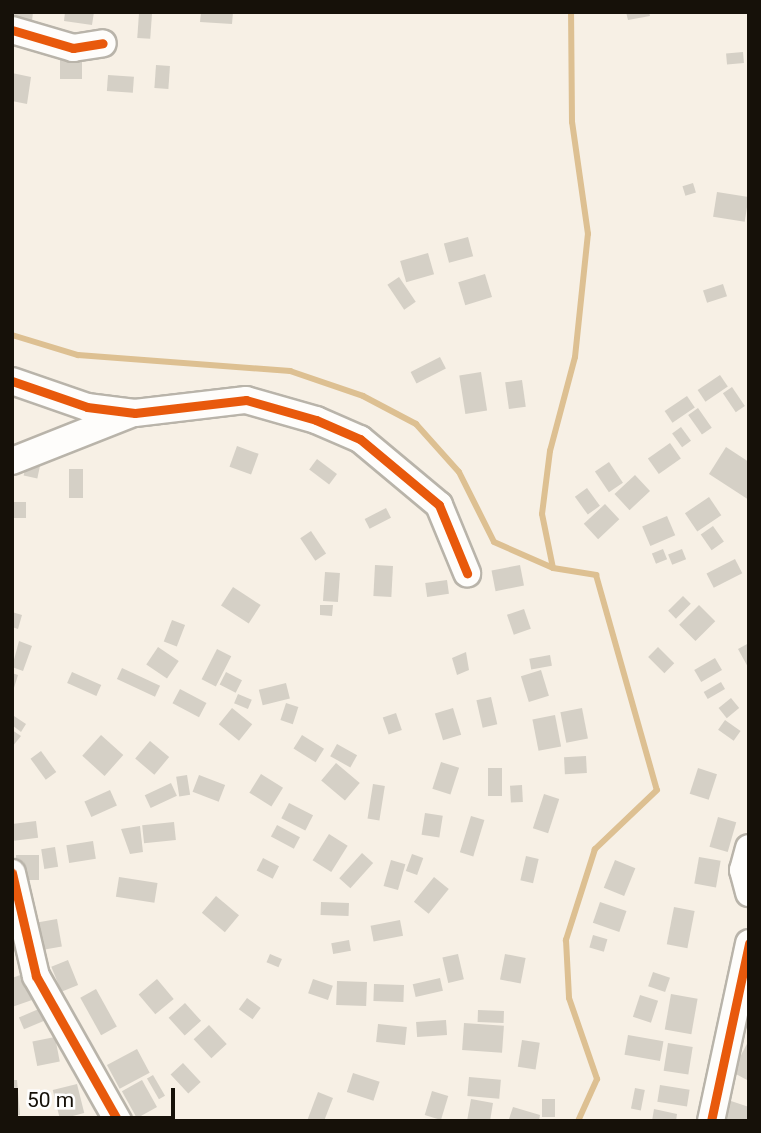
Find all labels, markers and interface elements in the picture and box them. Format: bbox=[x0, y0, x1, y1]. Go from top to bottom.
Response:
scale bar bbox=[18, 1074, 178, 1118]
text: 50 m bbox=[27, 1088, 74, 1112]

